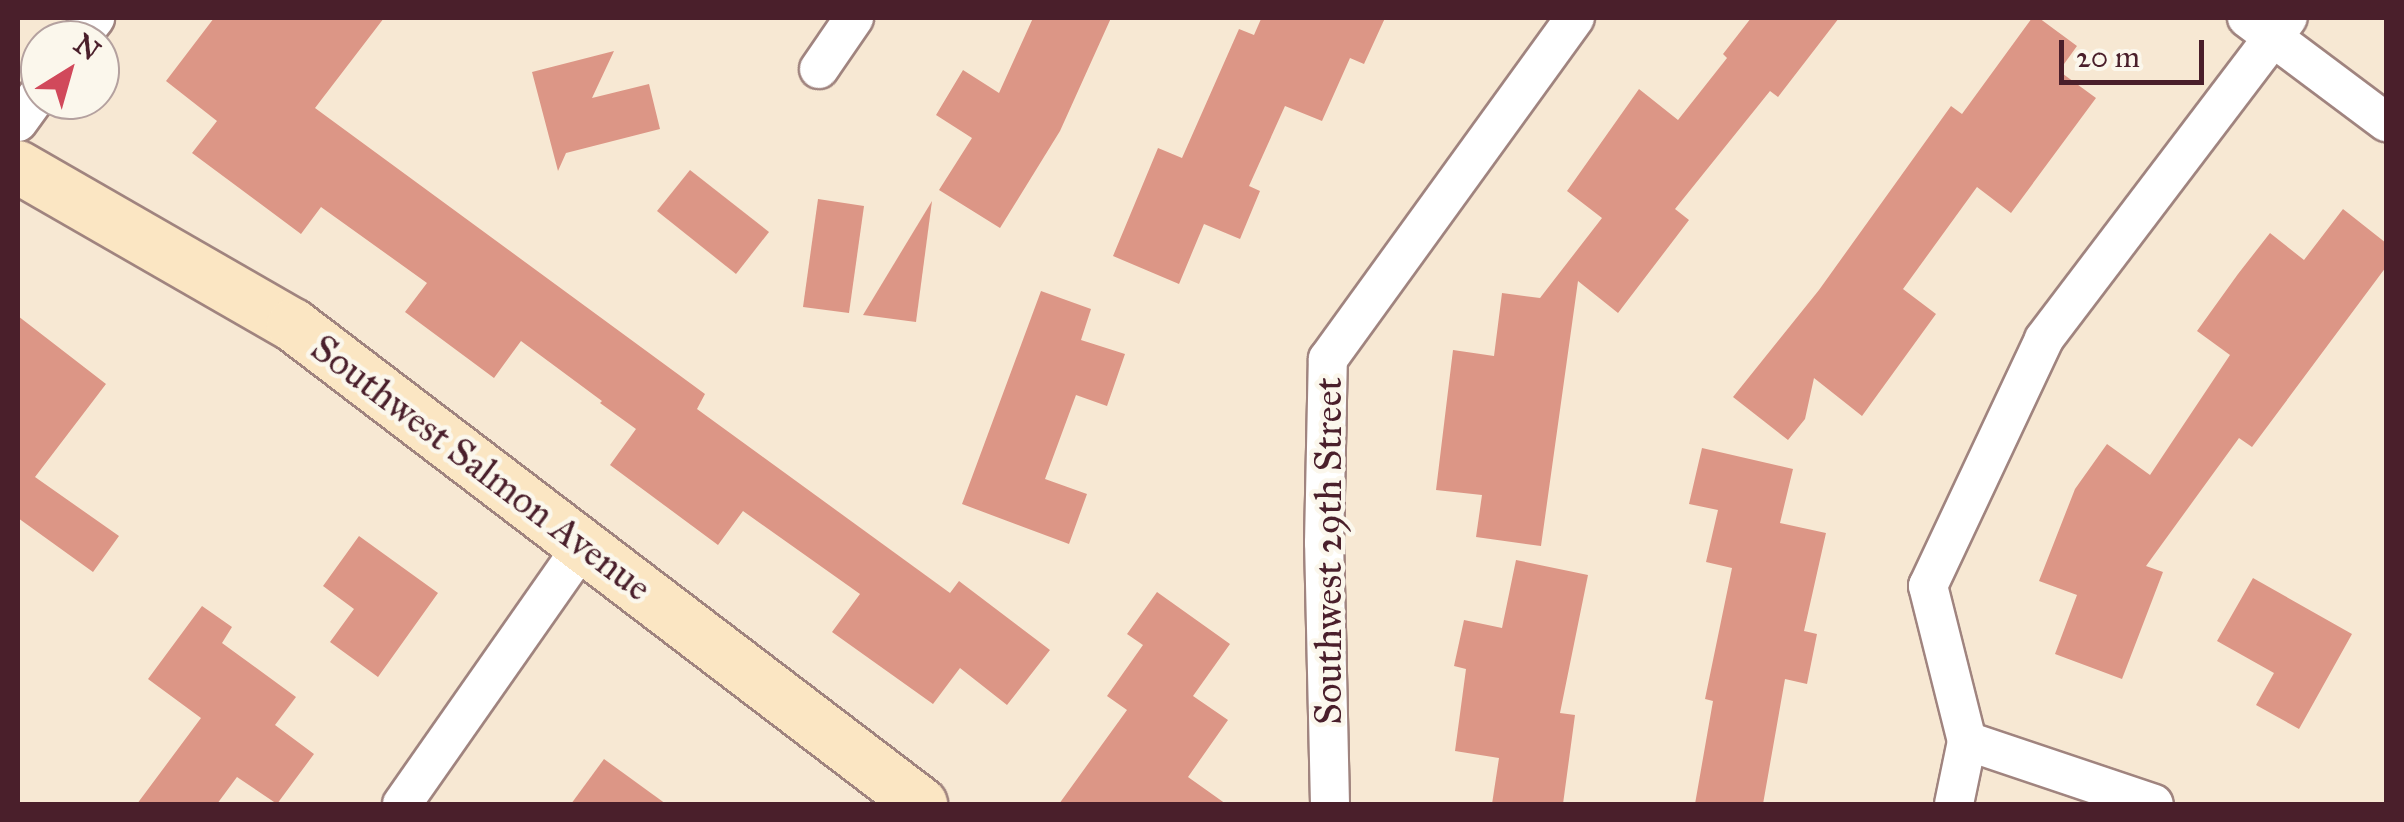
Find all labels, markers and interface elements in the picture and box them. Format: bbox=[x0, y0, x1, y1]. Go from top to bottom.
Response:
north arrow bbox=[20, 20, 120, 120]
scale bar bbox=[2064, 20, 2209, 82]
text: N bbox=[67, 26, 107, 68]
text: 20 m bbox=[2076, 39, 2140, 75]
street label: Southwest Salmon Avenue bbox=[302, 325, 660, 611]
street label: Southwest 29th Street bbox=[1306, 377, 1352, 725]

